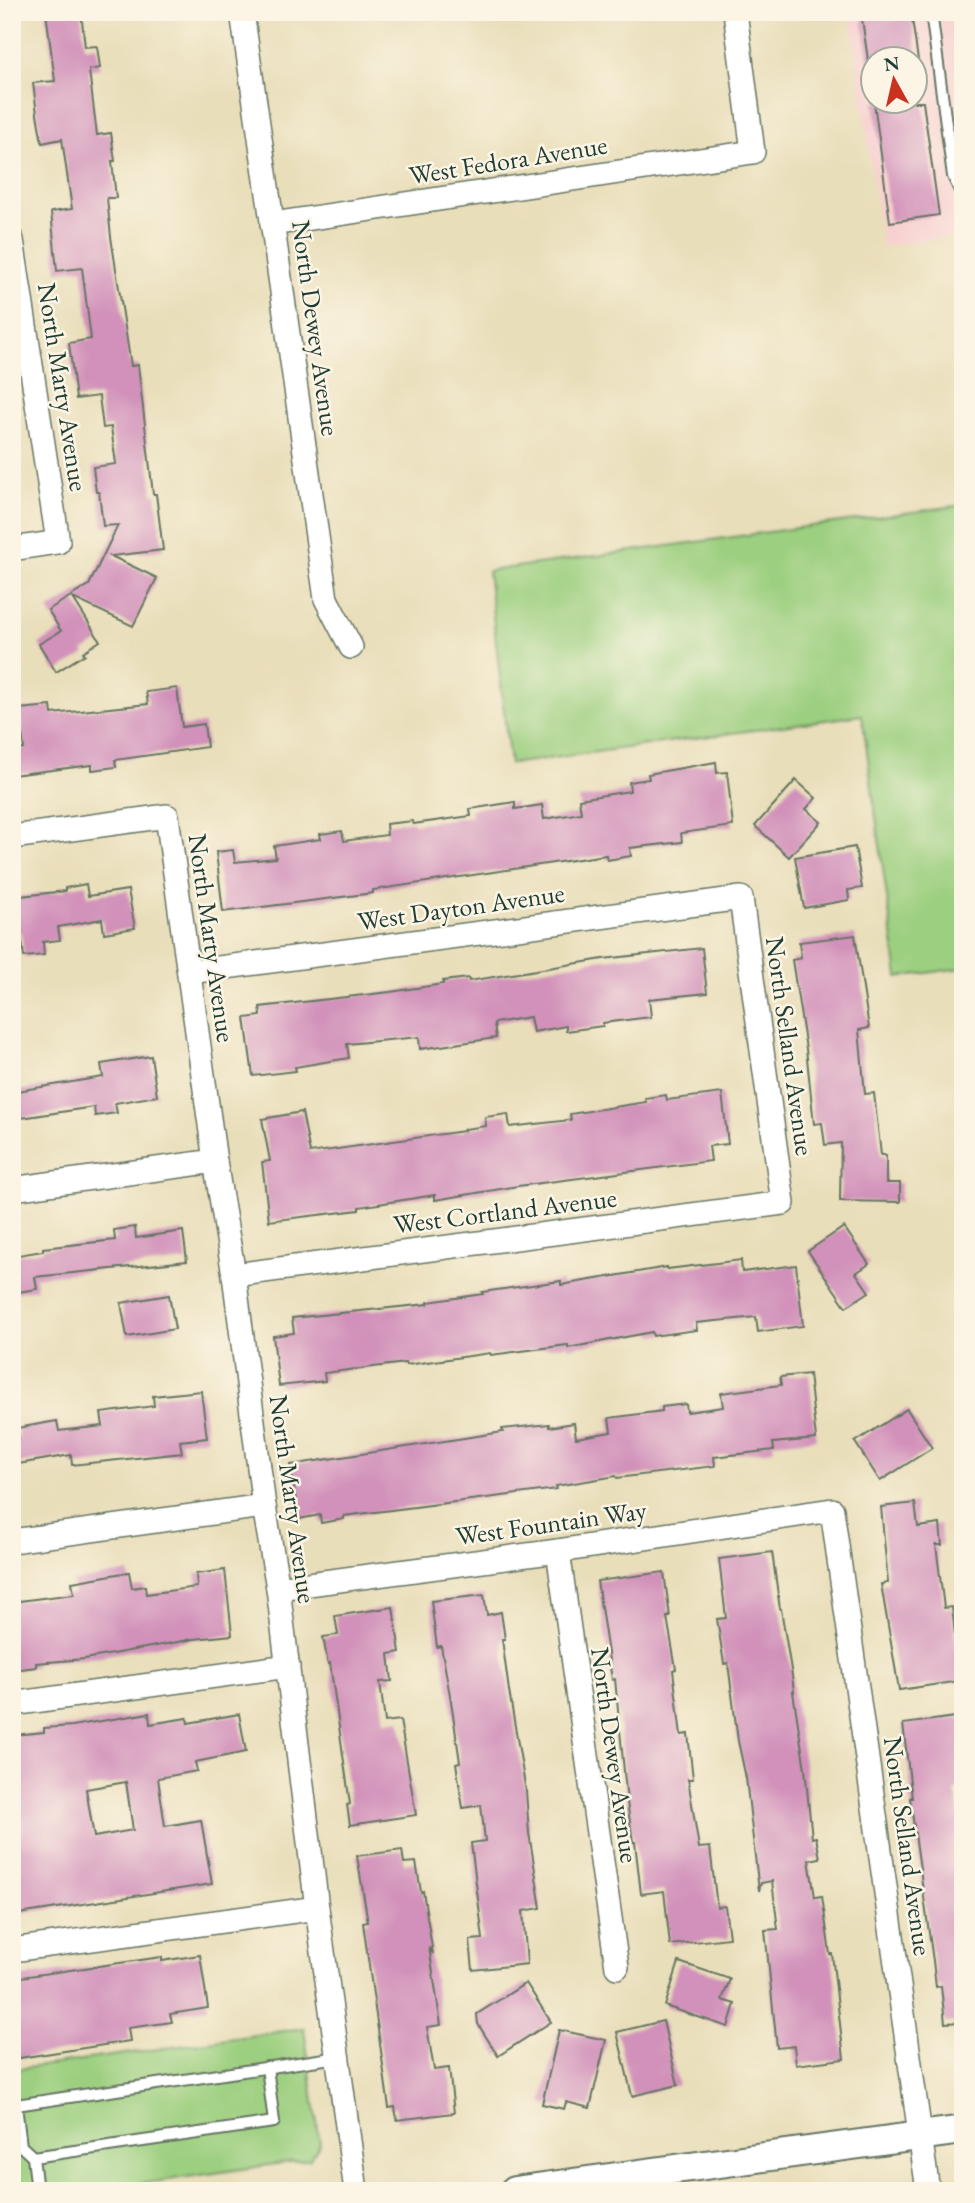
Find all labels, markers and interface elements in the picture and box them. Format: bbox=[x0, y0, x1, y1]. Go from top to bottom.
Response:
north arrow bbox=[860, 46, 930, 116]
text: N bbox=[882, 50, 902, 77]
street label: West Fedora Avenue bbox=[406, 128, 610, 192]
street label: North Dewey Avenue bbox=[284, 218, 348, 438]
street label: North Marty Avenue bbox=[30, 281, 96, 493]
street label: North Marty Avenue bbox=[181, 832, 243, 1044]
street label: West Dayton Avenue bbox=[355, 876, 567, 938]
street label: North Selland Avenue bbox=[758, 934, 822, 1158]
street label: West Cortland Avenue bbox=[391, 1180, 619, 1242]
street label: North Marty Avenue bbox=[262, 1393, 324, 1605]
street label: West Fountain Way bbox=[453, 1493, 649, 1553]
street label: North Dewey Avenue bbox=[583, 1645, 647, 1865]
street label: North Selland Avenue bbox=[876, 1734, 940, 1958]

